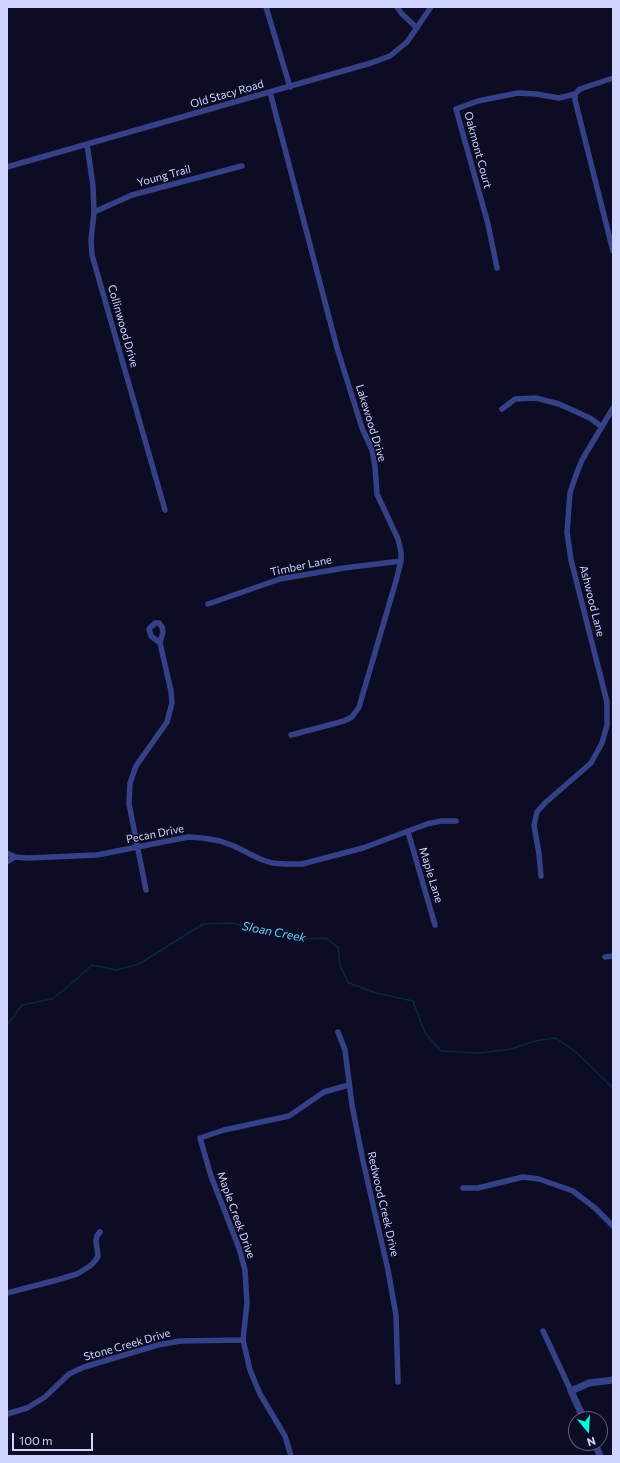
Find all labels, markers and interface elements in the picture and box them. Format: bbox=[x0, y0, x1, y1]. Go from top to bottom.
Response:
street label: Old Stacy Road bbox=[189, 77, 265, 111]
street label: Oakmont Court bbox=[461, 110, 495, 190]
street label: Young Trail bbox=[136, 163, 192, 189]
street label: Collinwood Drive bbox=[105, 283, 141, 369]
street label: Lakewood Drive bbox=[353, 383, 389, 463]
street label: Timber Lane bbox=[269, 553, 333, 579]
street label: Ashwood Lane bbox=[577, 564, 607, 638]
street label: Pecan Drive bbox=[125, 822, 185, 846]
street label: Maple Lane bbox=[416, 846, 446, 904]
water label: Sloan Creek bbox=[241, 919, 307, 945]
street label: Redwood Creek Drive bbox=[364, 1150, 402, 1258]
street label: Maple Creek Drive bbox=[214, 1170, 258, 1260]
street label: Stone Creek Drive bbox=[82, 1326, 172, 1364]
north arrow bbox=[568, 1411, 608, 1451]
scale bar bbox=[14, 1425, 95, 1451]
text: 100 m bbox=[19, 1433, 53, 1447]
text: N bbox=[586, 1434, 598, 1449]

